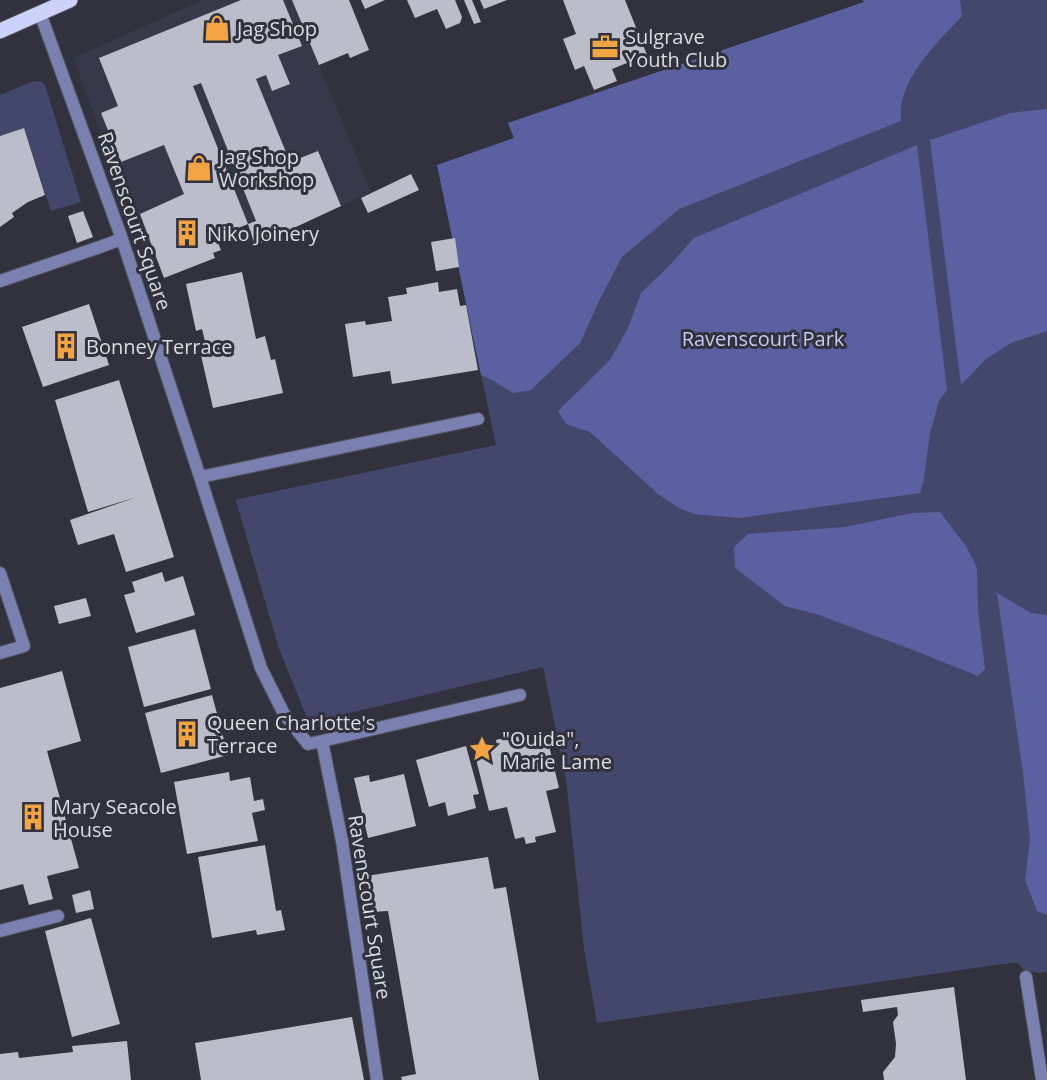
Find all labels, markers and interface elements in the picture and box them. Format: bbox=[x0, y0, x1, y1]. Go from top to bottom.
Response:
shop icon: Jag Shop bbox=[202, 13, 232, 43]
place label: Jag Shop bbox=[235, 15, 317, 42]
place label: Sulgrave Youth Club bbox=[625, 23, 727, 73]
office icon: Sulgrave Youth Club bbox=[590, 32, 620, 62]
street label: Ravenscourt Square bbox=[92, 128, 178, 314]
place label: Jag Shop Workshop bbox=[217, 143, 314, 193]
shop icon: Jag Shop Workshop bbox=[184, 153, 214, 183]
building icon: Niko Joinery bbox=[172, 218, 202, 248]
place label: Niko Joinery bbox=[207, 220, 320, 247]
park label: Ravenscourt Park bbox=[682, 325, 845, 352]
building icon: Bonney Terrace bbox=[51, 331, 81, 361]
place label: Bonney Terrace bbox=[86, 333, 232, 360]
place label: Queen Charlotte's Terrace bbox=[207, 709, 375, 759]
building icon: Queen Charlotte's Terrace bbox=[172, 719, 202, 749]
place label: "Ouida", Marie Lame bbox=[502, 725, 612, 775]
place icon: "Ouida", Marie Lame bbox=[467, 734, 497, 764]
place label: Mary Seacole House bbox=[53, 793, 177, 843]
building icon: Mary Seacole House bbox=[18, 802, 48, 832]
street label: Ravenscourt Square bbox=[342, 813, 398, 1001]

